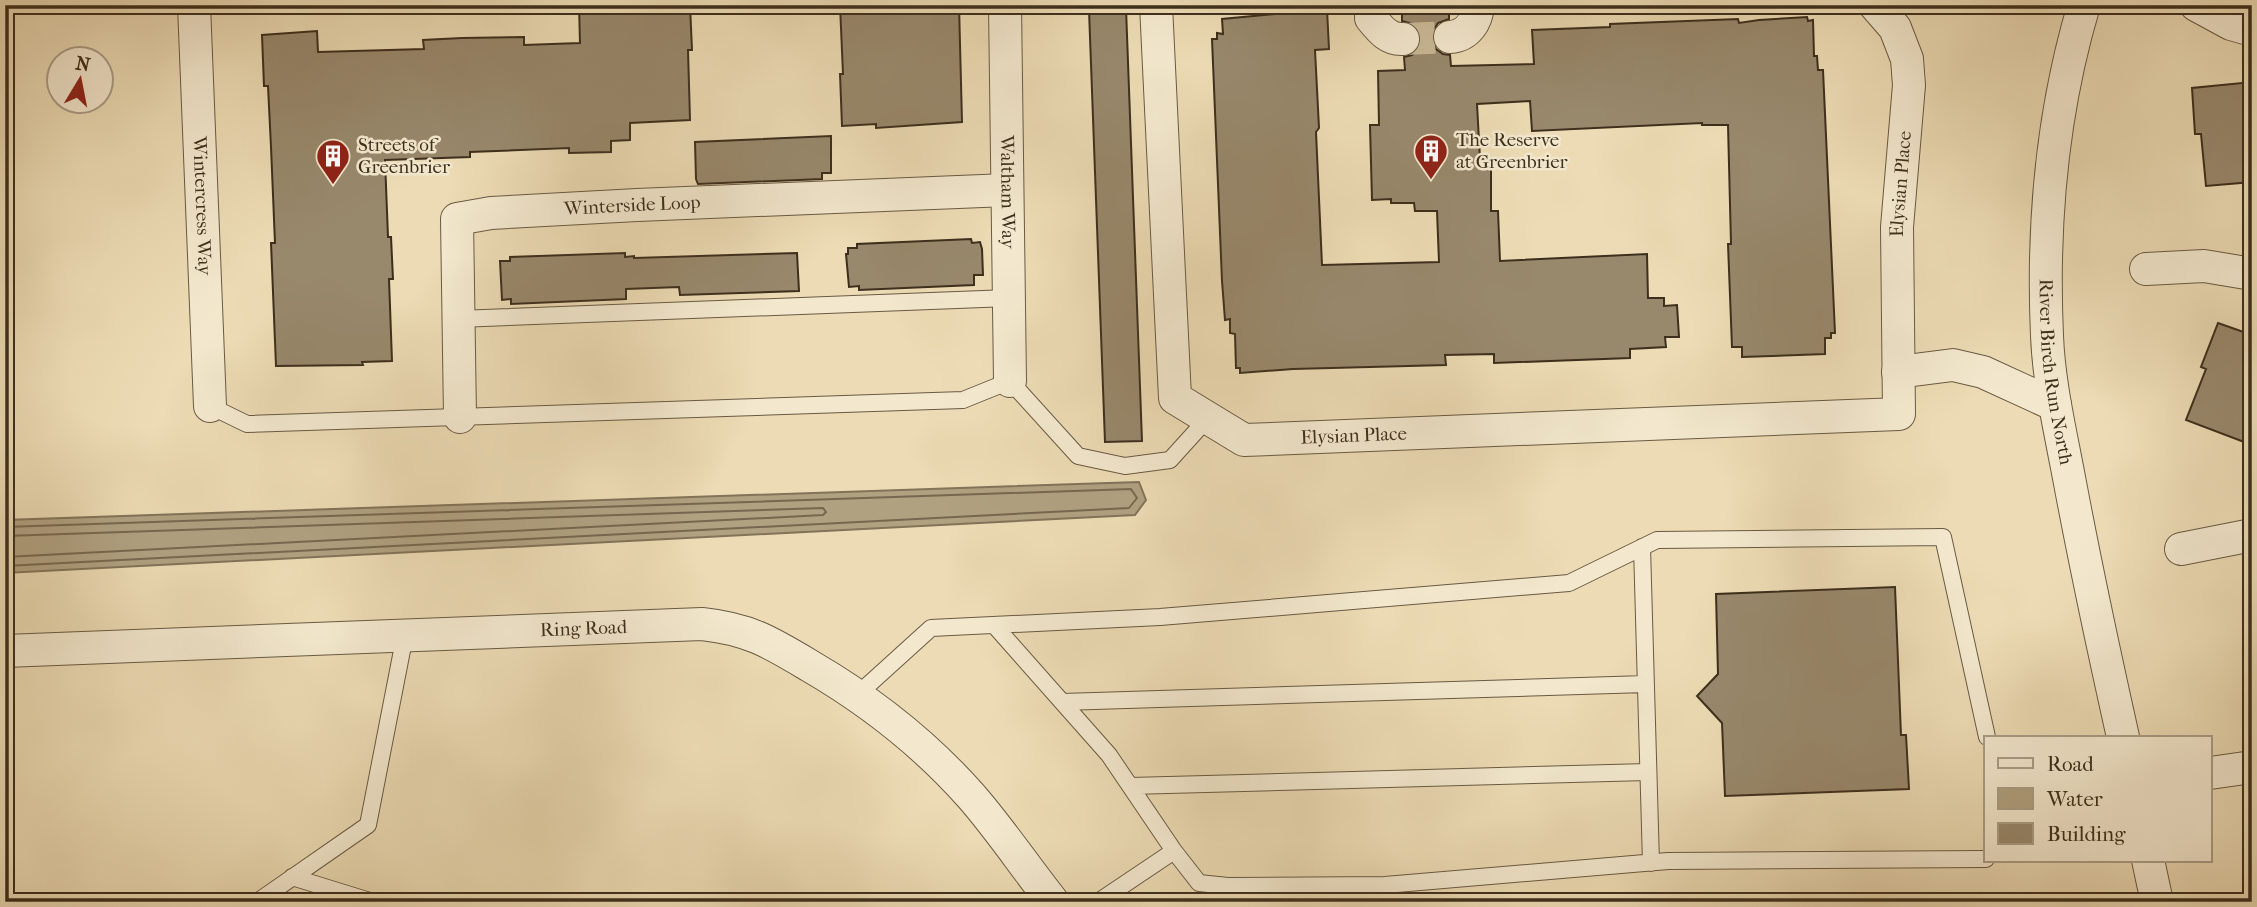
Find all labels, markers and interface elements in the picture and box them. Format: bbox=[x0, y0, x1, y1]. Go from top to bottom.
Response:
north arrow bbox=[46, 46, 116, 116]
text: N bbox=[74, 52, 92, 76]
place label: The Reserve at Greenbrier bbox=[1456, 129, 1569, 173]
street label: Elysian Place bbox=[1886, 130, 1916, 237]
building icon: The Reserve at Greenbrier bbox=[1412, 132, 1450, 181]
place label: Streets of Greenbrier bbox=[358, 134, 451, 178]
street label: Waltham Way bbox=[996, 134, 1019, 250]
street label: Wintercress Way bbox=[188, 135, 216, 277]
building icon: Streets of Greenbrier bbox=[314, 137, 352, 186]
street label: Winterside Loop bbox=[562, 191, 701, 220]
street label: River Birch Run North bbox=[2035, 279, 2077, 467]
street label: Elysian Place bbox=[1300, 423, 1407, 449]
street label: Ring Road bbox=[540, 616, 628, 641]
legend bbox=[1984, 736, 2212, 862]
text: Road bbox=[2047, 752, 2094, 776]
text: Water bbox=[2046, 787, 2103, 811]
text: Building bbox=[2047, 822, 2126, 846]

